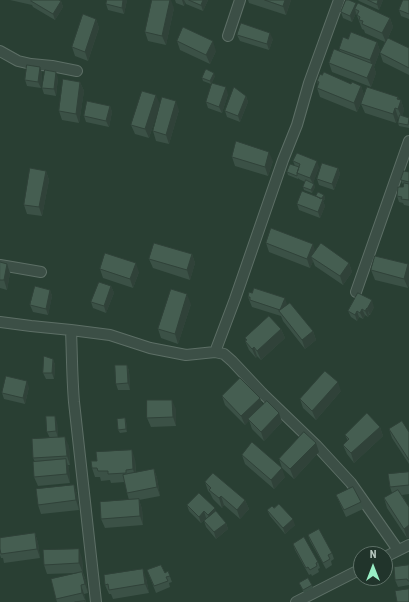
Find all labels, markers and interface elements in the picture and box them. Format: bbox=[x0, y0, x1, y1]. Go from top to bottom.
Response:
north arrow bbox=[353, 546, 393, 586]
text: N bbox=[370, 548, 376, 561]

